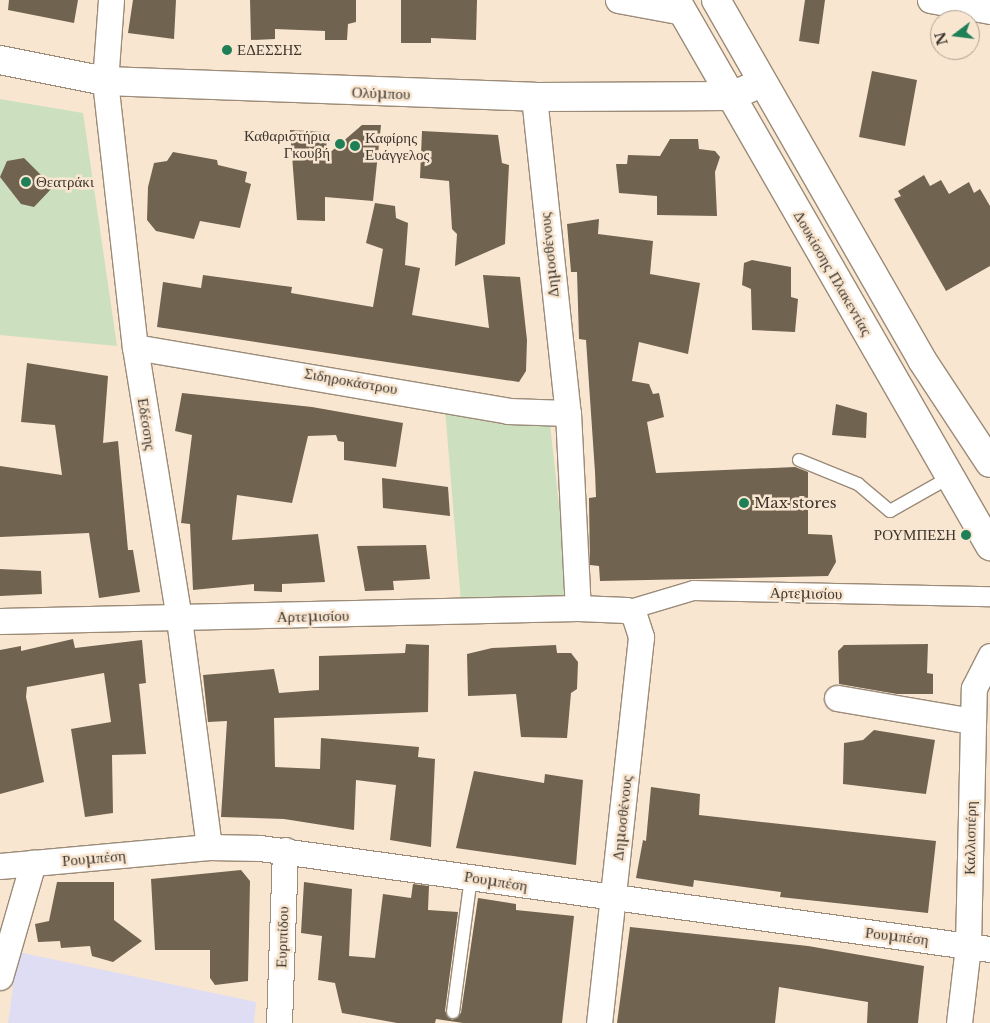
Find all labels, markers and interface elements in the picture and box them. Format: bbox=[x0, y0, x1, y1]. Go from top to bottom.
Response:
north arrow bbox=[930, 10, 980, 60]
text: N bbox=[931, 30, 952, 47]
place label: ΕΔΕΣΣΗΣ bbox=[237, 41, 302, 59]
marker: ΕΔΕΣΣΗΣ bbox=[221, 44, 233, 56]
street label: Ολύμπου bbox=[351, 83, 411, 103]
place label: Καθαριστήρια Γκουβή bbox=[244, 126, 330, 161]
place label: Καφίρης Ευάγγελος bbox=[365, 128, 429, 163]
marker: Καθαριστήρια Γκουβή bbox=[334, 138, 346, 150]
marker: Καφίρης Ευάγγελος bbox=[349, 140, 361, 152]
place label: Θεατράκι bbox=[36, 173, 94, 191]
marker: Θεατράκι bbox=[20, 176, 32, 188]
street label: Δουκίσσης Πλακεντίας bbox=[790, 207, 876, 339]
street label: Δημοσθένους bbox=[536, 212, 562, 298]
street label: Σιδηροκάστρου bbox=[303, 364, 399, 398]
street label: Εδέσσης bbox=[134, 397, 160, 451]
place label: Max stores bbox=[754, 494, 837, 512]
marker: Max stores bbox=[738, 497, 750, 509]
place label: ΡΟΥΜΠΕΣΗ bbox=[874, 526, 956, 544]
marker: ΡΟΥΜΠΕΣΗ bbox=[960, 529, 972, 541]
street label: Αρτεμισίου bbox=[770, 583, 842, 603]
street label: Αρτεμισίου bbox=[277, 606, 349, 626]
street label: Δημοσθένους bbox=[609, 775, 635, 861]
street label: Καλλισπέρη bbox=[960, 801, 980, 875]
street label: Ρουμπέση bbox=[61, 846, 127, 870]
street label: Ρουμπέση bbox=[463, 867, 529, 895]
street label: Ευριπίδου bbox=[272, 906, 292, 968]
street label: Ρουμπέση bbox=[864, 923, 930, 949]

